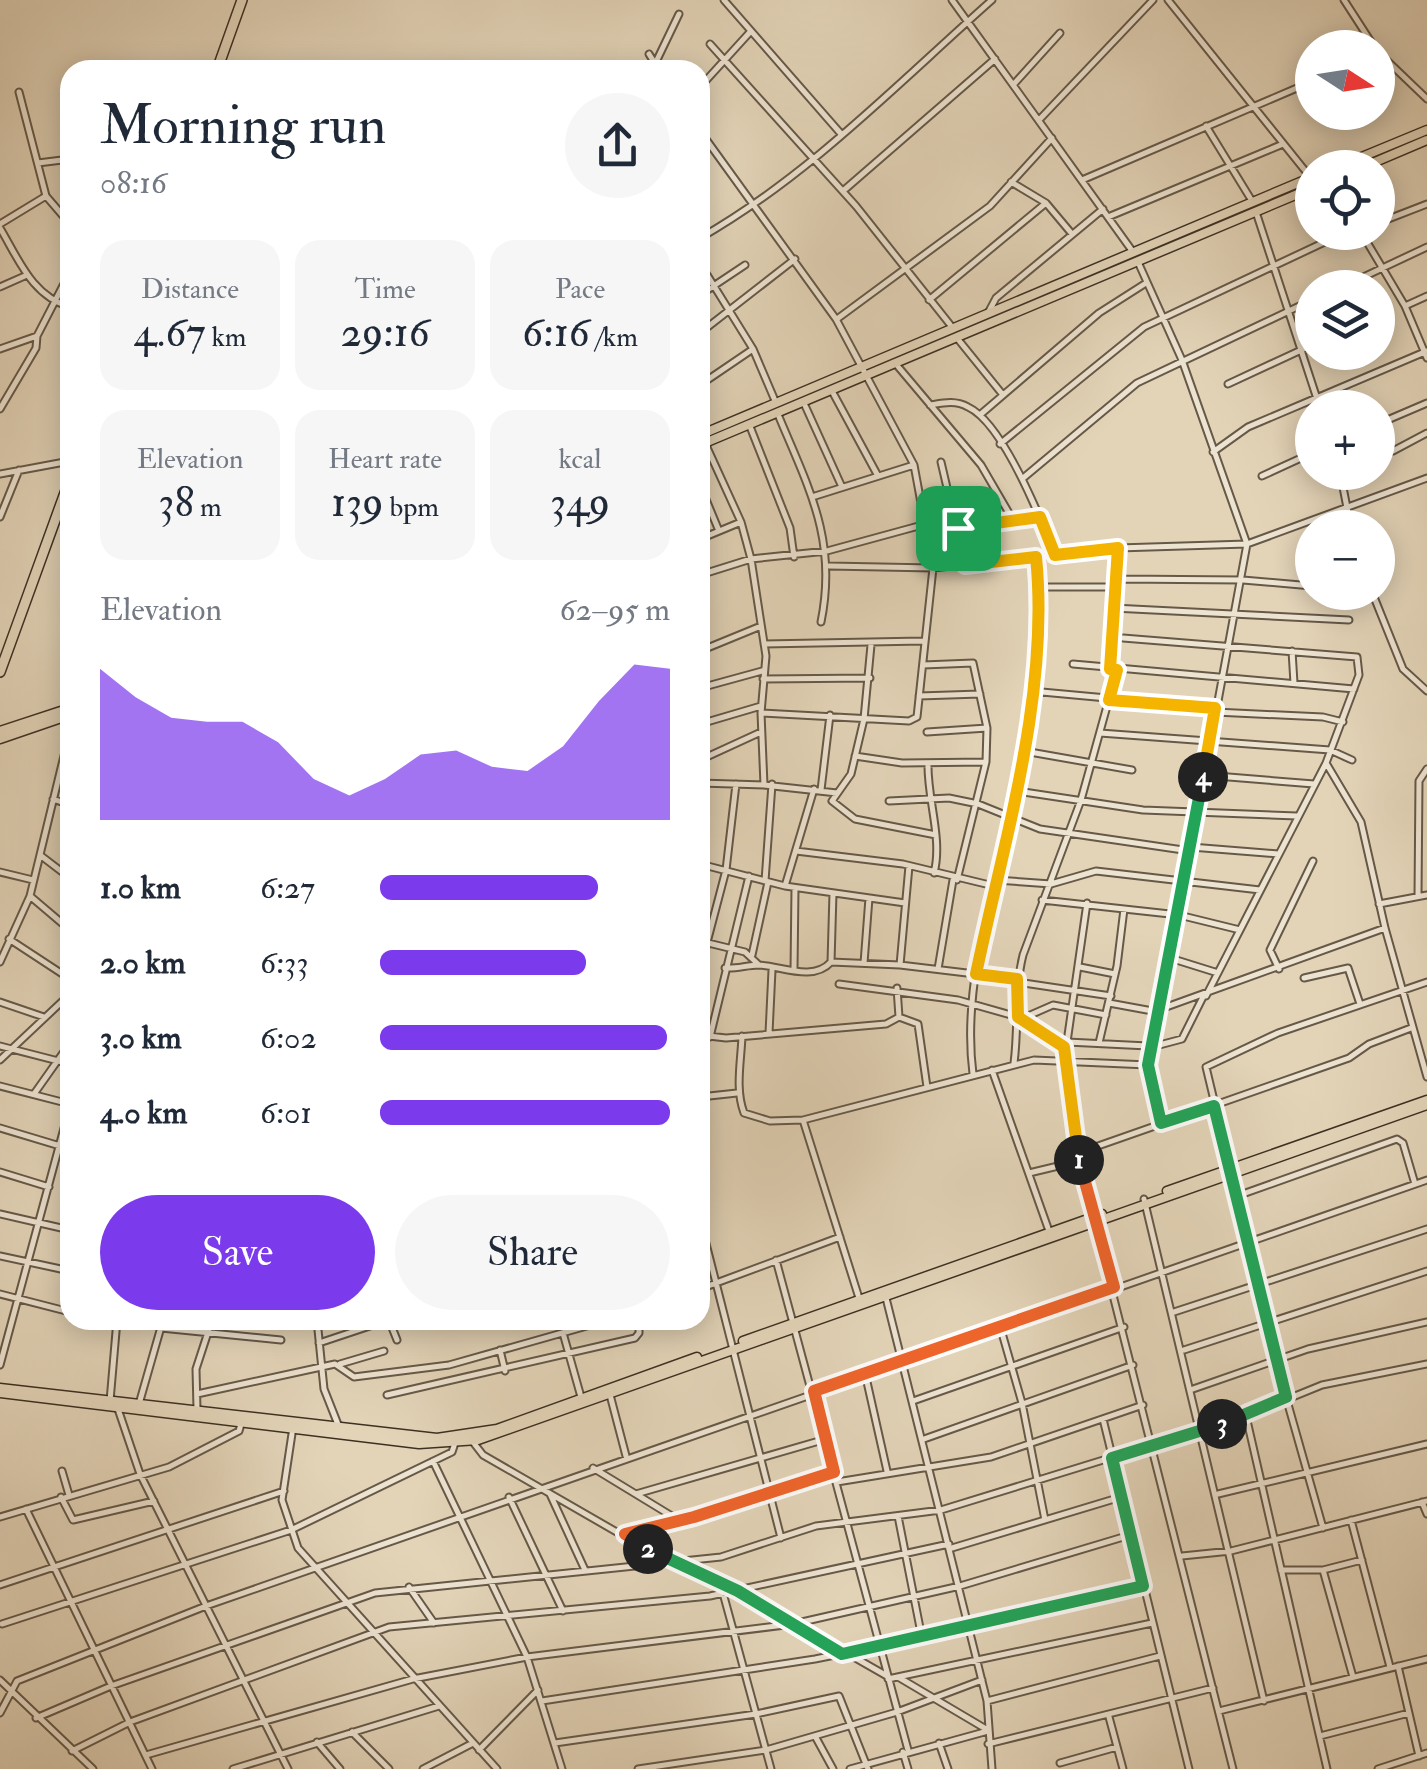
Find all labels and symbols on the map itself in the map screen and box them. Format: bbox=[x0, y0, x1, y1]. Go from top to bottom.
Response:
north arrow bbox=[1295, 30, 1395, 130]
pin bbox=[916, 486, 1001, 571]
pin: 4 bbox=[1178, 752, 1228, 802]
pin: 1 bbox=[1054, 1135, 1104, 1185]
pin: 3 bbox=[1197, 1399, 1247, 1449]
pin: 2 bbox=[623, 1524, 673, 1574]

